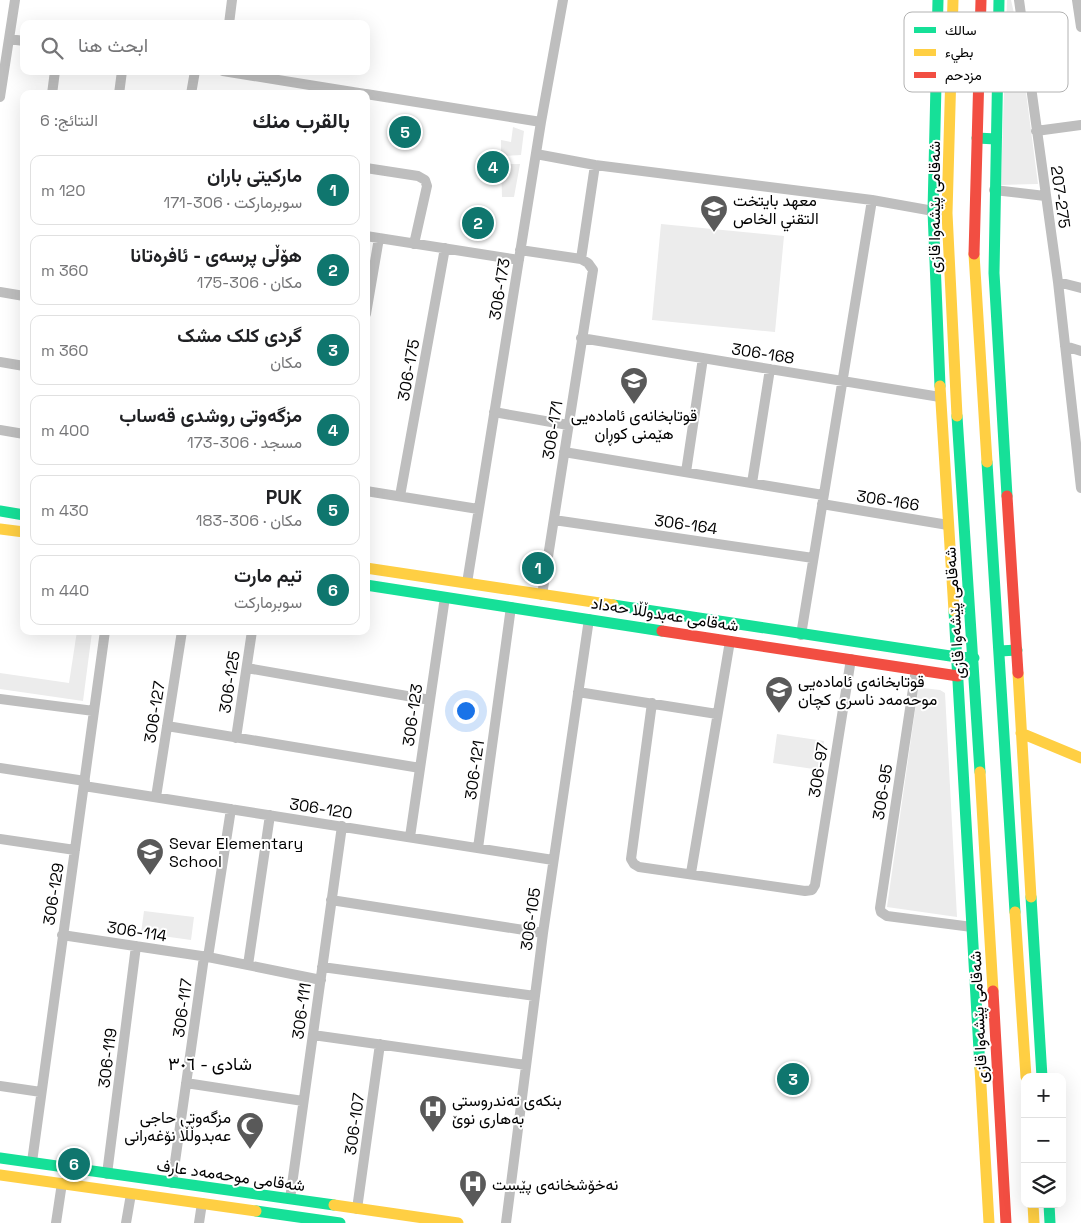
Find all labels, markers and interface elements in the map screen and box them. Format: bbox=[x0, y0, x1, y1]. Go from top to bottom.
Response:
legend bbox=[904, 12, 1068, 92]
search box bbox=[20, 20, 370, 75]
text: سالك bbox=[945, 21, 976, 39]
text: ابحث هنا bbox=[78, 33, 148, 58]
icon: search bbox=[38, 34, 66, 62]
text: بطيء bbox=[945, 43, 973, 64]
text: مزدحم bbox=[945, 66, 982, 84]
text: بالقرب منك bbox=[252, 107, 350, 134]
text: النتائج: 6 bbox=[40, 110, 98, 131]
pin: 5 bbox=[389, 113, 421, 151]
street label: شەقامی پێشەوا قازی bbox=[924, 141, 946, 273]
pin: 4 bbox=[477, 148, 509, 186]
text: ماركيتى باران bbox=[207, 163, 302, 188]
street label: 207-275 bbox=[1046, 164, 1075, 230]
text: 120 m bbox=[41, 180, 85, 201]
text: 1 bbox=[329, 180, 337, 201]
place label: معهد بايتخت التقني الخاص bbox=[733, 190, 819, 232]
text: سوبرماركت · 306-171 bbox=[163, 192, 302, 213]
school or university icon: معهد بايتخت التقني الخاص bbox=[699, 194, 729, 233]
pin: 2 bbox=[462, 204, 494, 242]
text: هۆڵی پرسەی - ئافرەتانا bbox=[130, 243, 302, 268]
street label: 306-173 bbox=[484, 257, 515, 322]
text: 360 m bbox=[41, 260, 89, 281]
text: 2 bbox=[328, 260, 338, 281]
text: مكان · 306-175 bbox=[197, 272, 302, 293]
text: گردی کلک مشک bbox=[177, 323, 302, 348]
street label: 306-175 bbox=[393, 338, 424, 403]
street label: 306-168 bbox=[730, 338, 796, 369]
text: 360 m bbox=[41, 340, 89, 361]
text: 3 bbox=[328, 340, 338, 361]
text: مكان bbox=[270, 352, 302, 373]
school or university icon: قوتابخانەی ئامادەیی هێمنی کوڕان bbox=[619, 366, 649, 405]
street label: 306-171 bbox=[537, 399, 567, 461]
text: مزگەوتی روشدی قەساب bbox=[119, 403, 302, 428]
place label: قوتابخانەی ئامادەیی هێمنی کوڕان bbox=[571, 405, 697, 446]
text: 400 m bbox=[41, 420, 89, 441]
text: 4 bbox=[328, 420, 338, 441]
text: مسجد · 306-173 bbox=[187, 432, 302, 453]
text: PUK bbox=[266, 485, 302, 510]
street label: 306-166 bbox=[855, 485, 921, 516]
text: 430 m bbox=[41, 500, 89, 521]
text: 5 bbox=[328, 500, 338, 521]
text: مكان · 306-183 bbox=[196, 510, 302, 531]
street label: 306-164 bbox=[653, 510, 719, 539]
street label: شەقامی پێشەوا قازی bbox=[939, 546, 971, 680]
pin: 1 bbox=[522, 549, 554, 587]
text: تيم مارت bbox=[234, 563, 302, 588]
text: 440 m bbox=[41, 580, 89, 601]
text: 6 bbox=[328, 580, 338, 601]
text: سوبرماركت bbox=[234, 592, 302, 613]
street label: شەقامی عەبدوڵڵا حەداد bbox=[590, 592, 740, 637]
street label: 306-125 bbox=[214, 649, 245, 715]
place label: قوتابخانەی ئامادەیی موحەمەد ناسری کچان bbox=[798, 671, 937, 711]
school or university icon: قوتابخانەی ئامادەیی موحەمەد ناسری کچان bbox=[764, 675, 794, 714]
street label: 306-127 bbox=[139, 680, 170, 744]
street label: 306-123 bbox=[398, 682, 427, 748]
your location bbox=[453, 698, 479, 724]
street label: 306-121 bbox=[460, 739, 489, 801]
street label: 306-97 bbox=[804, 741, 833, 799]
street label: 306-95 bbox=[868, 763, 897, 822]
street label: 306-120 bbox=[288, 793, 354, 824]
place label: Sevar Elementary School bbox=[169, 833, 303, 872]
school or university icon: Sevar Elementary School bbox=[135, 837, 165, 876]
street label: 306-129 bbox=[38, 861, 69, 927]
street label: 306-105 bbox=[516, 886, 545, 952]
street label: 306-114 bbox=[105, 916, 168, 947]
street label: شەقامی پێشەوا قازی bbox=[965, 950, 993, 1083]
street label: 306-117 bbox=[168, 977, 197, 1039]
street label: 306-111 bbox=[287, 981, 316, 1041]
street label: 306-119 bbox=[93, 1027, 122, 1089]
district label: شادی - ٣٠٦ bbox=[168, 1052, 252, 1075]
pin: 3 bbox=[777, 1060, 809, 1098]
map controls bbox=[1021, 1073, 1066, 1208]
button: + bbox=[1021, 1073, 1066, 1118]
place label: بنکەی تەندروستی بەهاری نوێ bbox=[452, 1090, 562, 1129]
street label: 306-107 bbox=[340, 1092, 369, 1157]
hospital icon: بنکەی تەندروستی بەهاری نوێ bbox=[418, 1094, 448, 1133]
place label: مزگەوتی حاجی عەبدوڵڵا نۆغەرانی bbox=[124, 1107, 231, 1146]
mosque icon: مزگەوتی حاجی عەبدوڵڵا نۆغەرانی bbox=[235, 1111, 265, 1150]
button: − bbox=[1021, 1118, 1066, 1163]
pin: 6 bbox=[58, 1145, 90, 1183]
street label: شەقامی موحەمەد عارف bbox=[155, 1155, 307, 1196]
button: layers bbox=[1021, 1163, 1066, 1208]
hospital icon: نەخۆشخانەی پێست bbox=[458, 1169, 488, 1208]
place label: نەخۆشخانەی پێست bbox=[492, 1174, 618, 1196]

